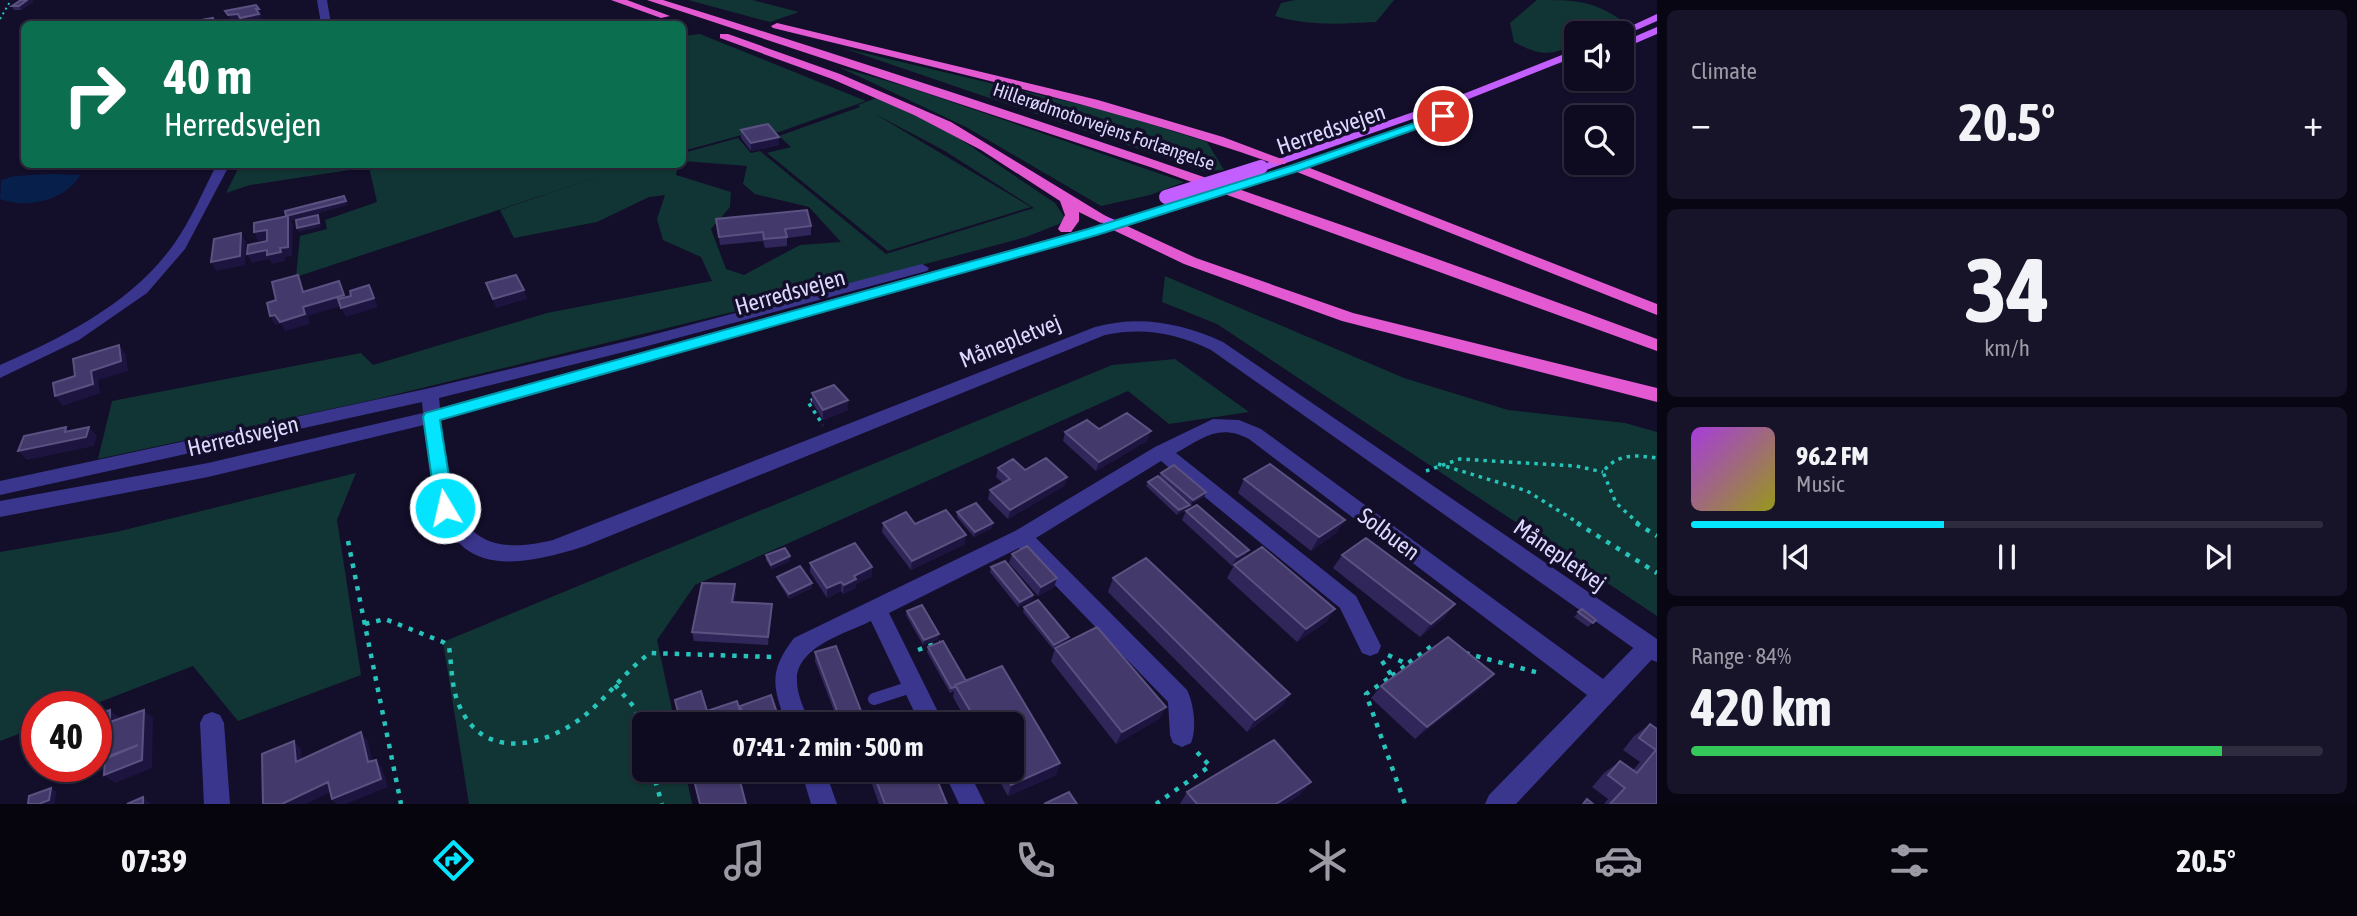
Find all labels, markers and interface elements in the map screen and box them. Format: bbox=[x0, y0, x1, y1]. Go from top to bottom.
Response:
map controls bbox=[1564, 21, 1634, 175]
button: sound bbox=[1564, 21, 1634, 91]
text: 40 m bbox=[164, 48, 252, 104]
icon: right bbox=[49, 49, 140, 140]
text: Climate bbox=[1691, 58, 1757, 84]
street label: Hillerødmotorvejens Forlængelse bbox=[990, 78, 1218, 174]
pin bbox=[1413, 86, 1473, 146]
text: 20.5° bbox=[1959, 92, 2055, 152]
icon: arrive bbox=[1424, 97, 1462, 135]
street label: Herredsvejen bbox=[1273, 98, 1389, 160]
text: − bbox=[1691, 101, 1711, 144]
text: + bbox=[2303, 101, 2323, 144]
button: search bbox=[1564, 105, 1634, 175]
text: Herredsvejen bbox=[164, 106, 322, 143]
text: 34 bbox=[1964, 237, 2050, 341]
street label: Herredsvejen bbox=[732, 264, 848, 320]
street label: Månepletvej bbox=[956, 309, 1064, 373]
text: km/h bbox=[1984, 335, 2030, 361]
street label: Herredsvejen bbox=[185, 411, 301, 461]
text: 96.2 FM bbox=[1796, 441, 1869, 471]
position arrow bbox=[408, 471, 482, 545]
text: Music bbox=[1796, 471, 1844, 497]
street label: Solbuen bbox=[1353, 502, 1425, 566]
street label: Månepletvej bbox=[1509, 514, 1611, 596]
icon: previous bbox=[1777, 538, 1815, 576]
icon: pause bbox=[1988, 538, 2026, 576]
icon: next bbox=[2199, 538, 2237, 576]
text: Range · 84% bbox=[1691, 643, 1791, 669]
text: 420 km bbox=[1691, 677, 1832, 737]
speed limit sign: 40 bbox=[21, 691, 112, 782]
text: 07:41 · 2 min · 500 m bbox=[733, 732, 923, 762]
icon: directions bbox=[429, 836, 478, 885]
icon: music bbox=[720, 836, 769, 885]
icon: phone bbox=[1011, 836, 1060, 885]
icon: climate bbox=[1303, 836, 1352, 885]
icon: car bbox=[1594, 836, 1643, 885]
icon: filters bbox=[1885, 836, 1934, 885]
text: 07:39 bbox=[121, 842, 187, 879]
text: 20.5° bbox=[2176, 842, 2236, 879]

